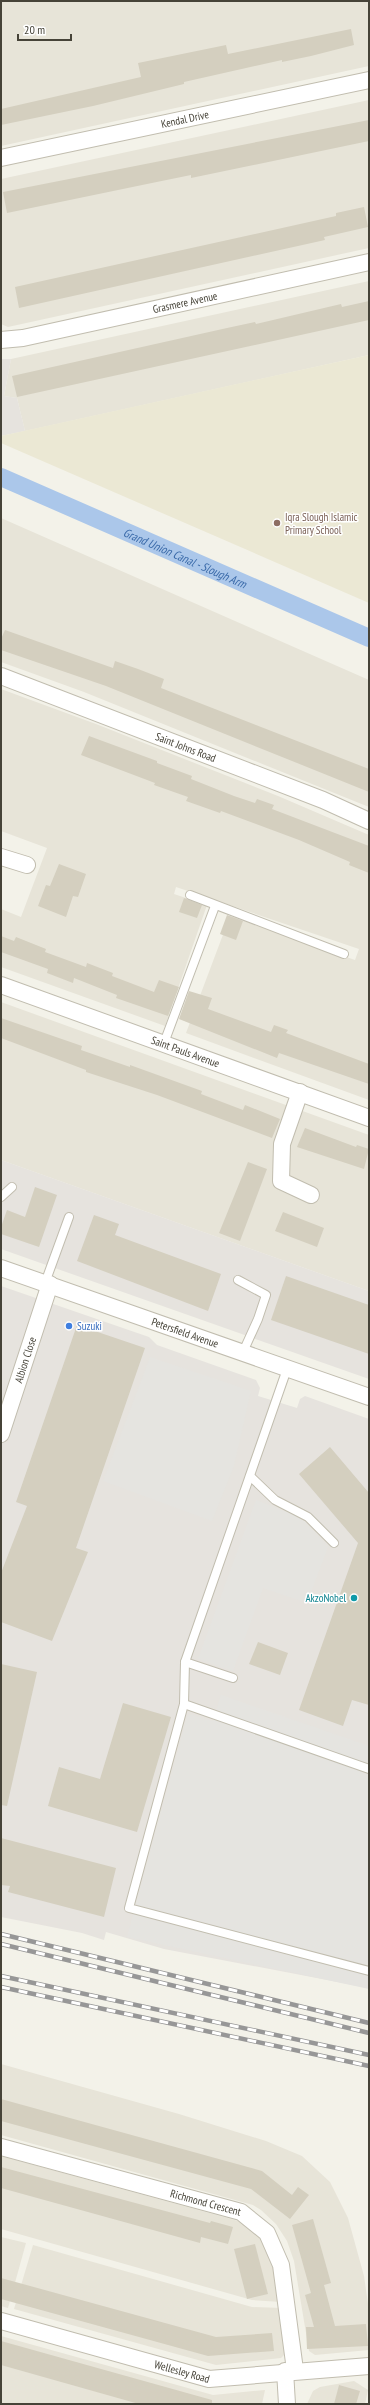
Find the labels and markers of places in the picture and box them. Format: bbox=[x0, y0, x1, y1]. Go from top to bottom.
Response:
place label: Iqra Slough Islamic Primary School bbox=[285, 510, 358, 537]
marker: Iqra Slough Islamic Primary School bbox=[272, 518, 282, 528]
place label: Suzuki bbox=[77, 1319, 102, 1333]
marker: Suzuki bbox=[64, 1321, 74, 1331]
place label: AkzoNobel bbox=[305, 1591, 346, 1605]
marker: AkzoNobel bbox=[349, 1593, 359, 1603]

